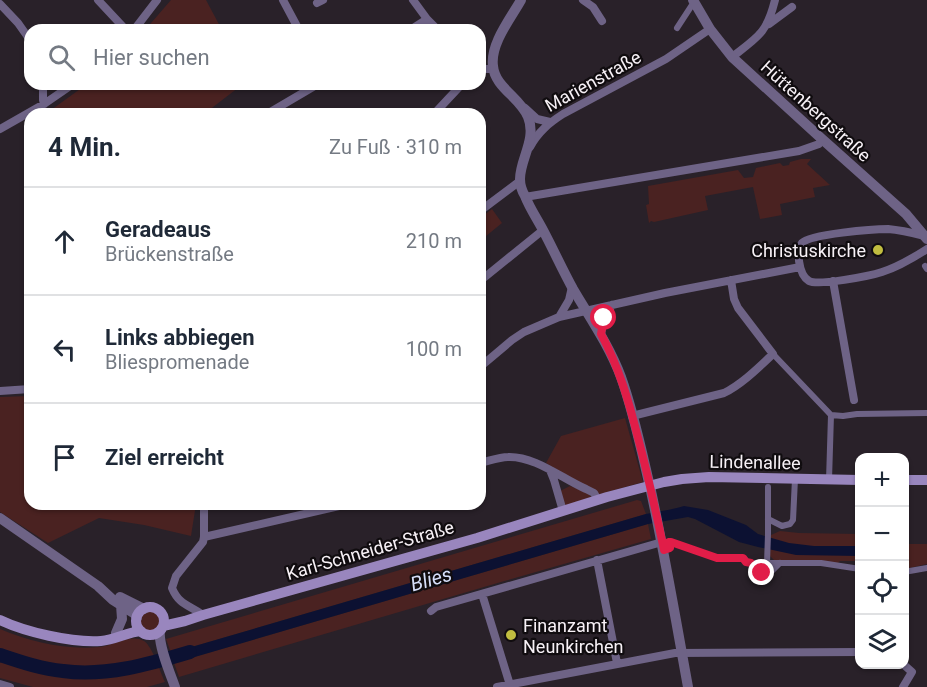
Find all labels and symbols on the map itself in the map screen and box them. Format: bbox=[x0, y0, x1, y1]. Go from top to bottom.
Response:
street label: Marienstraße bbox=[541, 46, 645, 116]
street label: Hüttenbergstraße bbox=[757, 56, 875, 166]
place label: Christuskirche bbox=[751, 240, 866, 261]
marker: Christuskirche bbox=[871, 243, 885, 257]
route start bbox=[590, 304, 616, 330]
street label: Lindenallee bbox=[709, 451, 801, 473]
street label: Karl-Schneider-Straße bbox=[284, 516, 456, 584]
route end bbox=[748, 559, 774, 585]
water label: Blies bbox=[408, 562, 454, 596]
place label: Finanzamt Neunkirchen bbox=[523, 615, 624, 657]
marker: Finanzamt Neunkirchen bbox=[504, 628, 518, 642]

